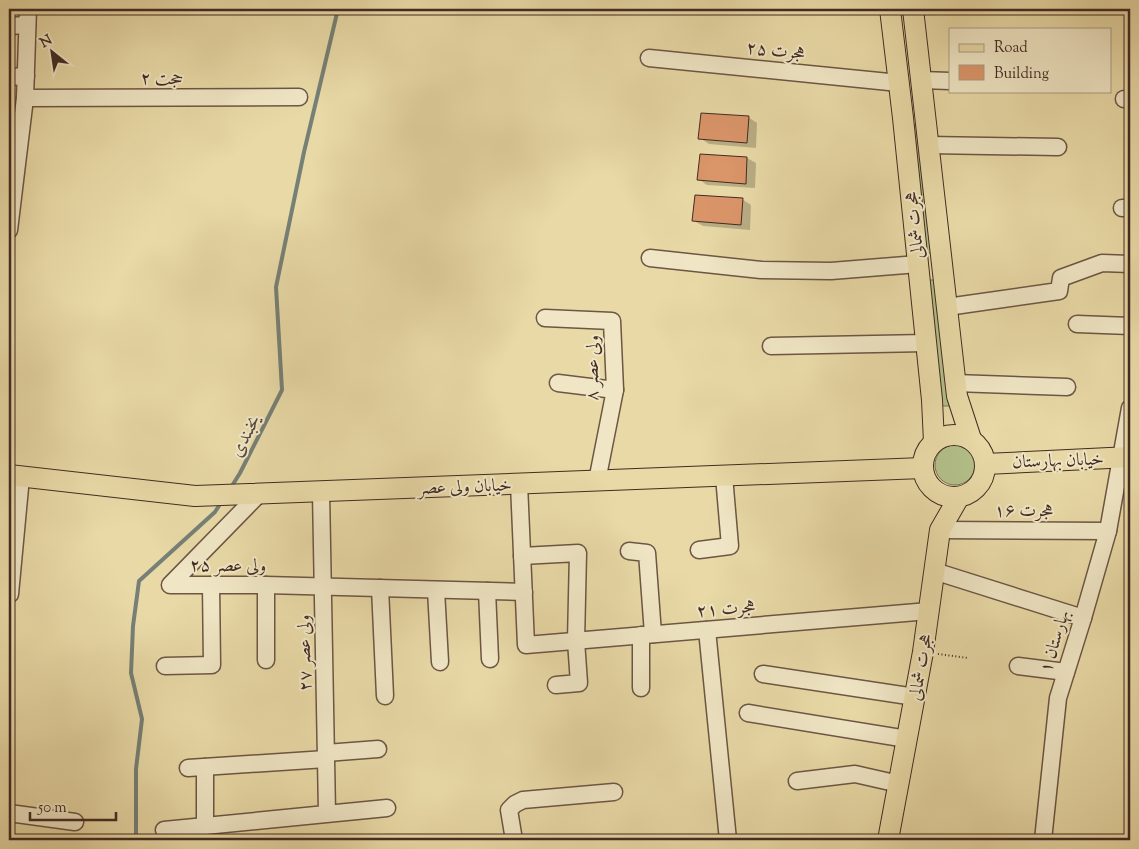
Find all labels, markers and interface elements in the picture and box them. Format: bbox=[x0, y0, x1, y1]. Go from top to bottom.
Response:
north arrow bbox=[28, 28, 78, 78]
legend bbox=[949, 28, 1112, 92]
text: N bbox=[37, 31, 56, 54]
street label: هجرت ۲۵ bbox=[745, 36, 807, 68]
text: Road bbox=[994, 38, 1028, 59]
text: Building bbox=[994, 64, 1049, 85]
street label: حجت ۲ bbox=[140, 67, 184, 93]
street label: هجرت شمالی bbox=[900, 190, 932, 260]
street label: ولی عصر ۸ bbox=[580, 335, 608, 401]
water label: یخبندی bbox=[224, 409, 269, 462]
street label: خیابان بهارستان bbox=[1012, 447, 1104, 477]
street label: خیابان ولی عصر bbox=[416, 473, 512, 503]
street label: هجرت ۱۶ bbox=[994, 499, 1054, 525]
street label: ولی عصر ۲۵ bbox=[190, 554, 266, 580]
street label: هجرت ۲۱ bbox=[695, 594, 757, 626]
street label: بهارستان ۱ bbox=[1034, 607, 1078, 676]
street label: ولی عصر ۲۷ bbox=[292, 614, 320, 691]
street label: هجرت شمالی bbox=[903, 632, 941, 703]
scale bar bbox=[30, 789, 116, 821]
text: 50 m bbox=[37, 798, 67, 819]

